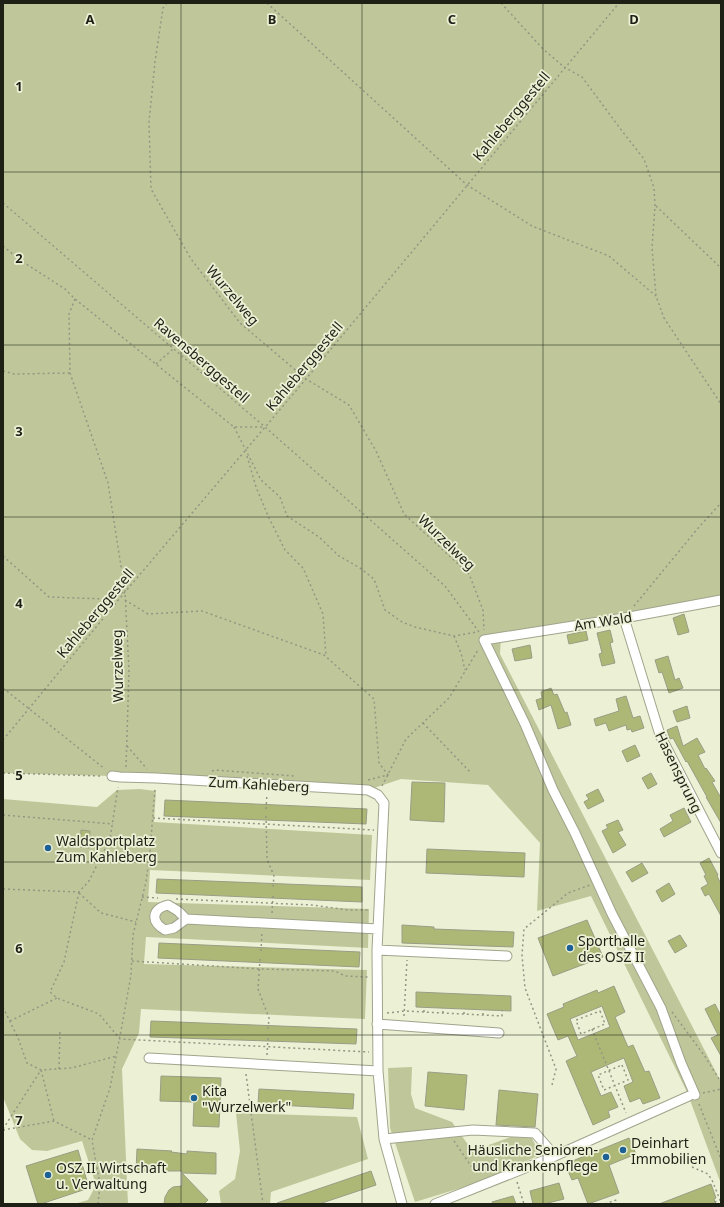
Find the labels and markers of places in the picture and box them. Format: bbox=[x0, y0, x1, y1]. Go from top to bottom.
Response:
place label: Waldsportplatz Zum Kahleberg bbox=[56, 831, 157, 866]
marker: Waldsportplatz Zum Kahleberg bbox=[43, 843, 53, 853]
place label: Sporthalle des OSZ II bbox=[578, 931, 645, 966]
marker: Sporthalle des OSZ II bbox=[565, 943, 575, 953]
place label: Kita "Wurzelwerk" bbox=[202, 1081, 291, 1116]
marker: Kita "Wurzelwerk" bbox=[189, 1093, 199, 1103]
place label: Deinhart Immobilien bbox=[631, 1133, 706, 1168]
place label: Häusliche Senioren- und Krankenpflege bbox=[467, 1140, 598, 1175]
marker: Deinhart Immobilien bbox=[618, 1145, 628, 1155]
marker: Häusliche Senioren- und Krankenpflege bbox=[601, 1152, 611, 1162]
place label: OSZ II Wirtschaft u. Verwaltung bbox=[56, 1158, 167, 1193]
marker: OSZ II Wirtschaft u. Verwaltung bbox=[43, 1170, 53, 1180]

